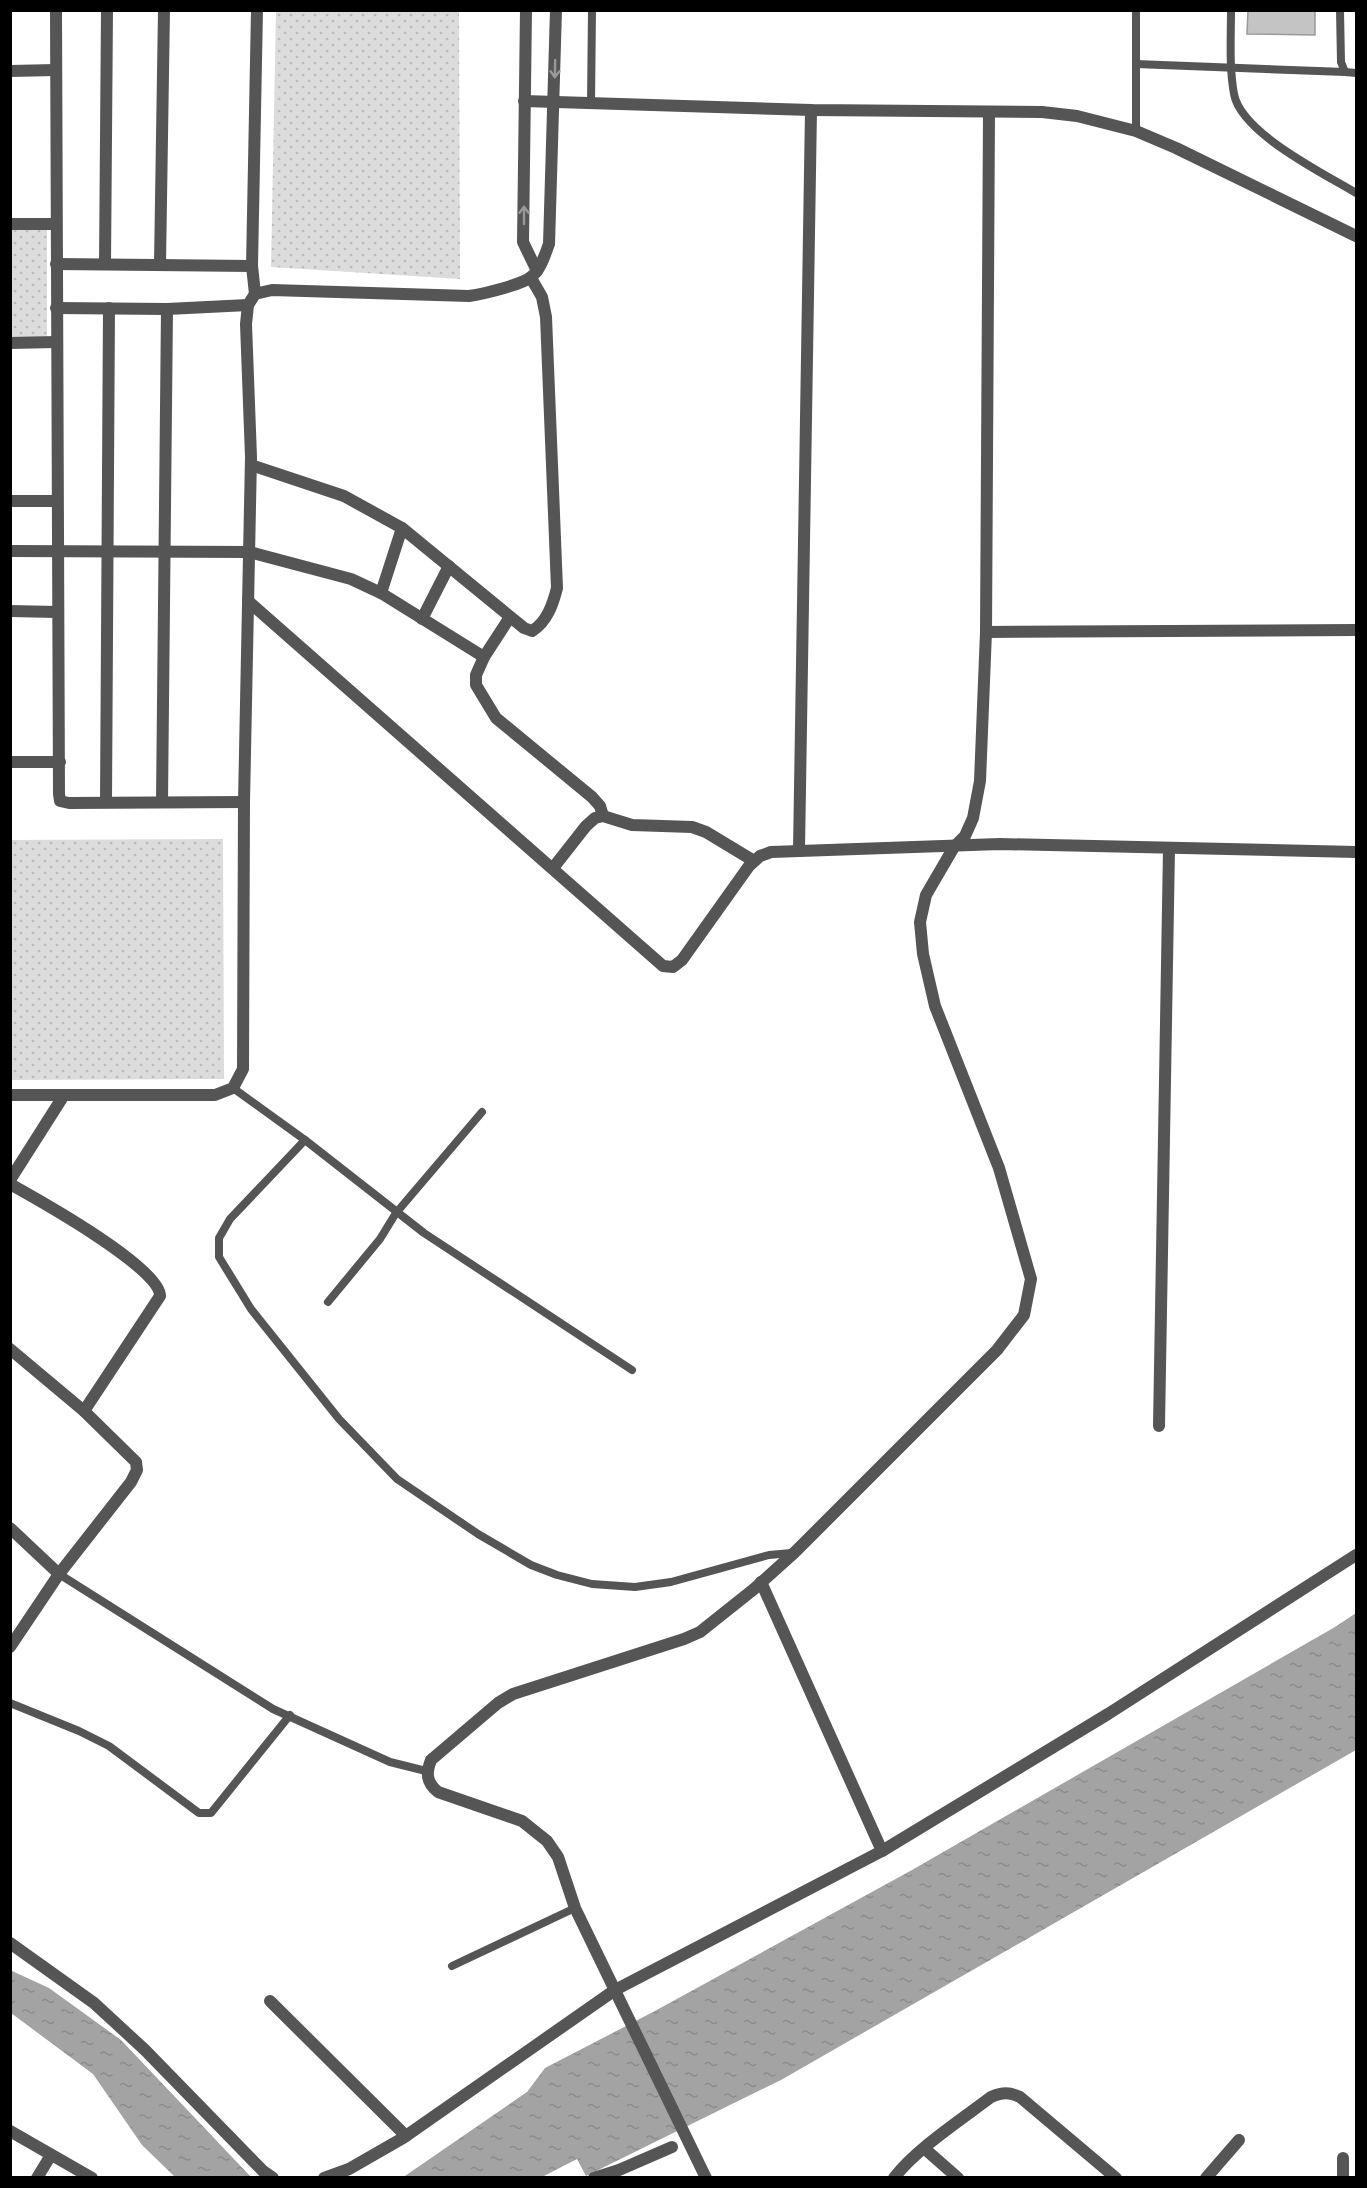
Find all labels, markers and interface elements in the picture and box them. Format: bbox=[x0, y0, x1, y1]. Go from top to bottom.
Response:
one-way arrow bbox=[550, 58, 561, 78]
one-way arrow bbox=[518, 206, 530, 226]

